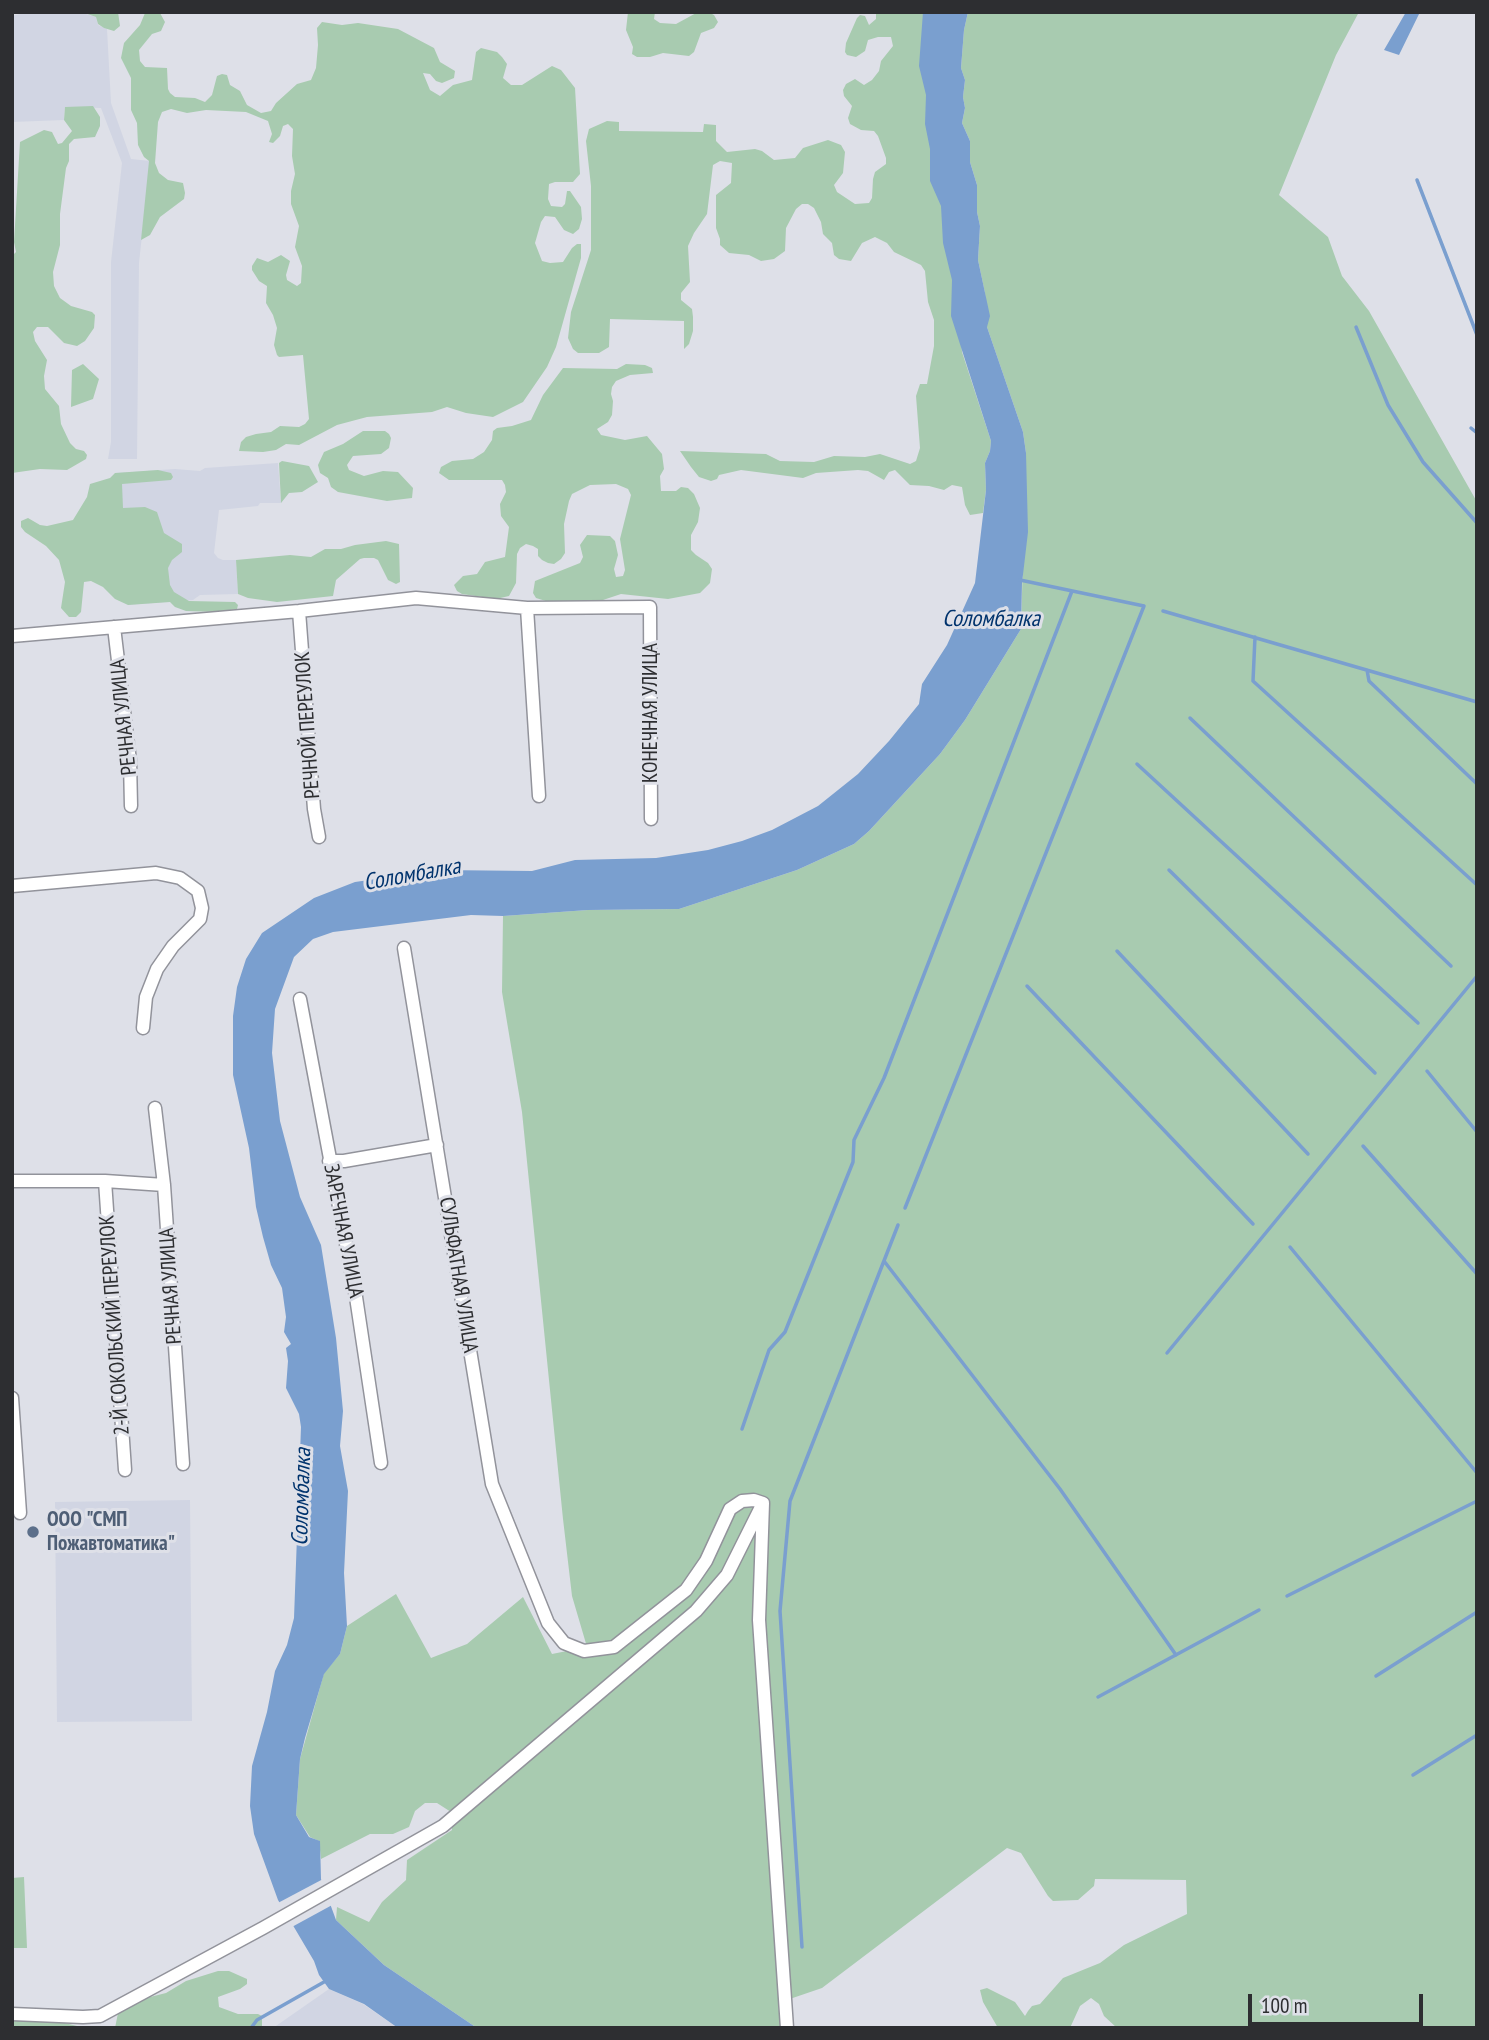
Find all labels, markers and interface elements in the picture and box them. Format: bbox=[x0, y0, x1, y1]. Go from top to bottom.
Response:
water label: Соломбалка bbox=[942, 605, 1040, 633]
street label: КОНЕЧНАЯ УЛИЦА bbox=[638, 643, 664, 783]
street label: РЕЧНОЙ ПЕРЕУЛОК bbox=[290, 651, 326, 799]
street label: РЕЧНАЯ УЛИЦА bbox=[105, 658, 143, 776]
water label: Соломбалка bbox=[361, 853, 463, 897]
street label: ЗАРЕЧНАЯ УЛИЦА bbox=[318, 1162, 368, 1300]
street label: СУЛЬФАТНАЯ УЛИЦА bbox=[433, 1195, 483, 1355]
street label: 2-Й СОКОЛЬСКИЙ ПЕРЕУЛОК bbox=[95, 1214, 135, 1436]
street label: РЕЧНАЯ УЛИЦА bbox=[154, 1227, 188, 1345]
water label: Соломбалка bbox=[287, 1448, 317, 1546]
place label: ООО "СМП Пожавтоматика" bbox=[47, 1507, 175, 1557]
marker: ООО "СМП Пожавтоматика" bbox=[25, 1524, 41, 1540]
scale bar bbox=[1251, 1980, 1426, 2024]
text: 100 m bbox=[1261, 1992, 1307, 2019]

